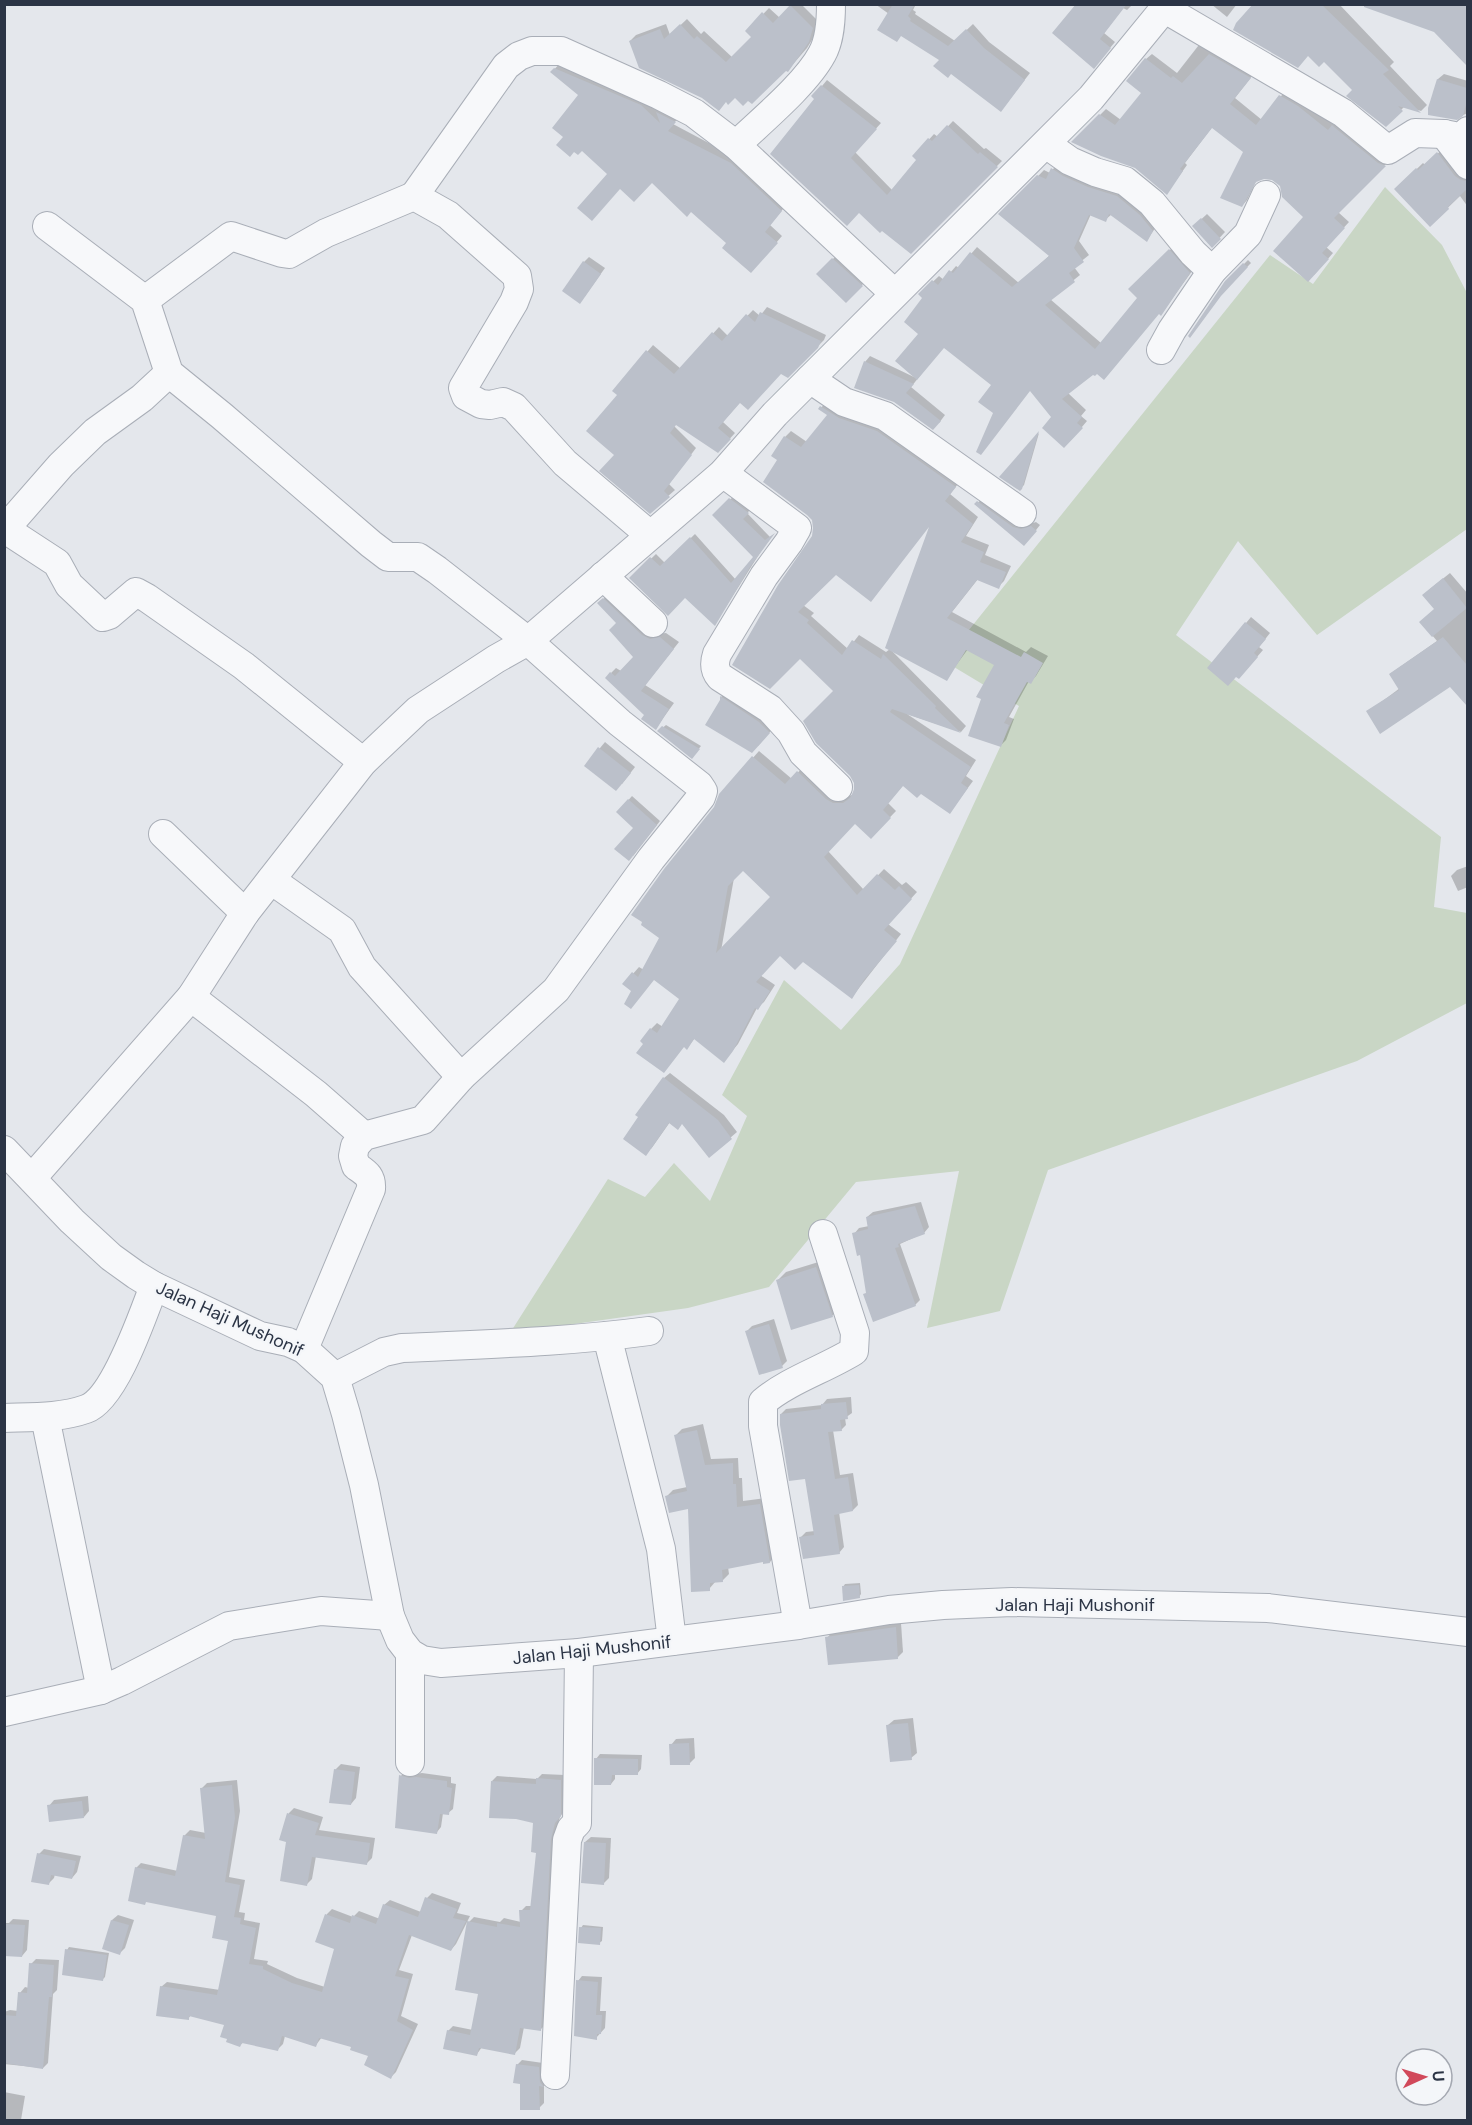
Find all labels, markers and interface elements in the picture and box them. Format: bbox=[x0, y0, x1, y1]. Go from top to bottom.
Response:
street label: Jalan Haji Mushonif bbox=[152, 1276, 308, 1362]
street label: Jalan Haji Mushonif bbox=[995, 1593, 1155, 1617]
street label: Jalan Haji Mushonif bbox=[511, 1630, 673, 1670]
north arrow bbox=[1394, 2047, 1454, 2107]
text: U bbox=[1428, 2070, 1449, 2082]

